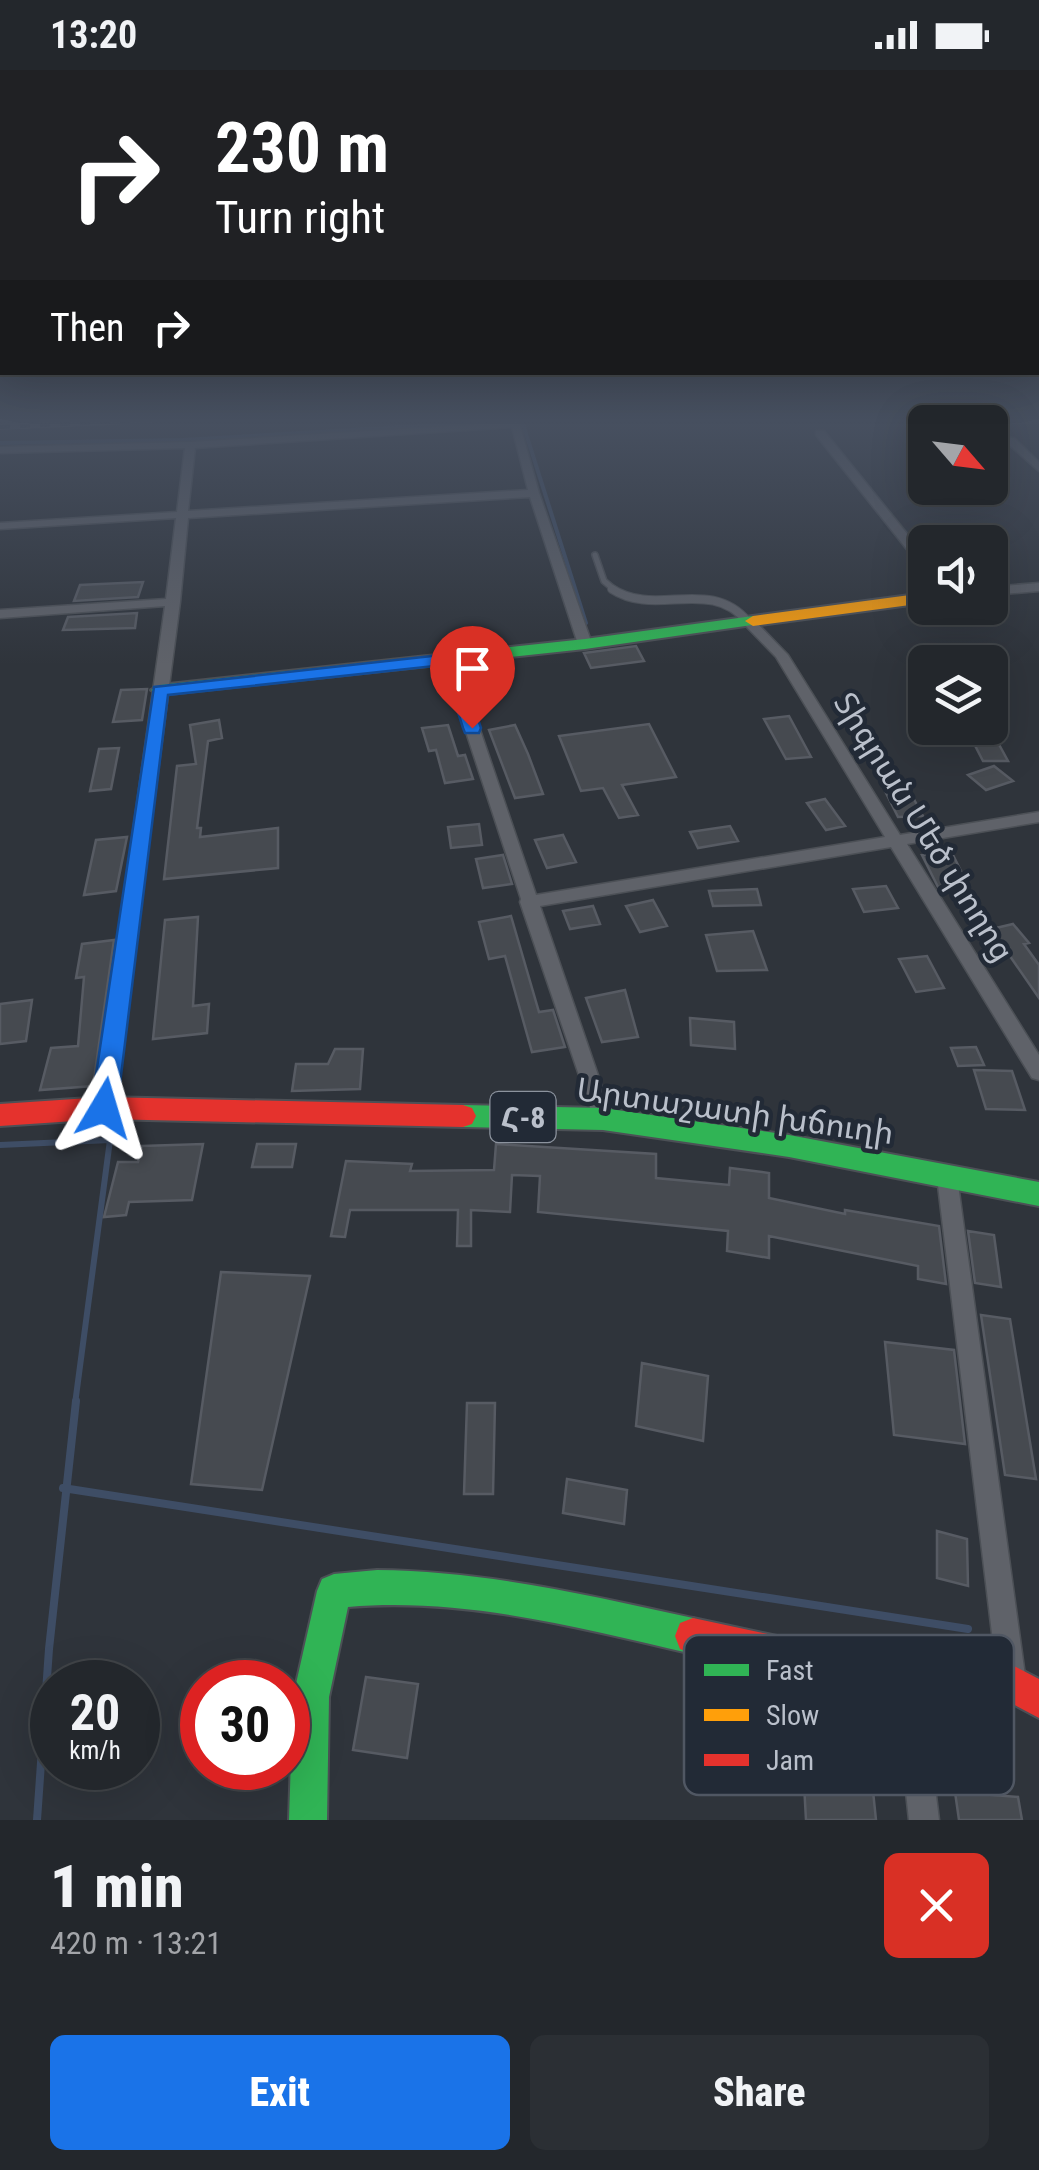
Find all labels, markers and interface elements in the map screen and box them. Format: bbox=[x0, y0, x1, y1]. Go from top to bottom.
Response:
text: 13:20 bbox=[50, 13, 137, 57]
text: 230 m bbox=[215, 107, 389, 189]
icon: right bbox=[50, 110, 180, 240]
text: Turn right bbox=[215, 191, 385, 244]
icon: right bbox=[144, 300, 199, 355]
text: Then bbox=[50, 306, 124, 350]
north arrow bbox=[908, 405, 1008, 505]
map controls bbox=[908, 405, 1008, 745]
button: sound bbox=[908, 525, 1008, 625]
pin bbox=[430, 626, 515, 729]
icon: arrive bbox=[445, 641, 500, 696]
button: layers bbox=[908, 645, 1008, 745]
street label: Տիգրան Մեծ փողոց bbox=[826, 686, 1022, 968]
position arrow bbox=[52, 1056, 156, 1160]
street label: Արտաշատի խճուղի bbox=[574, 1070, 896, 1152]
road number: Հ-8 bbox=[490, 1092, 556, 1142]
legend bbox=[684, 1635, 1014, 1795]
text: Fast bbox=[766, 1654, 813, 1687]
speed limit sign: 30 bbox=[180, 1660, 310, 1790]
text: 20 bbox=[70, 1684, 120, 1742]
text: Slow bbox=[766, 1699, 819, 1732]
text: km/h bbox=[69, 1736, 121, 1765]
text: Jam bbox=[766, 1744, 814, 1777]
text: 1 min bbox=[50, 1851, 184, 1922]
button: close bbox=[884, 1853, 989, 1958]
text: 420 m · 13:21 bbox=[50, 1924, 222, 1962]
button: Exit bbox=[50, 2035, 510, 2150]
button: Share bbox=[530, 2035, 989, 2150]

